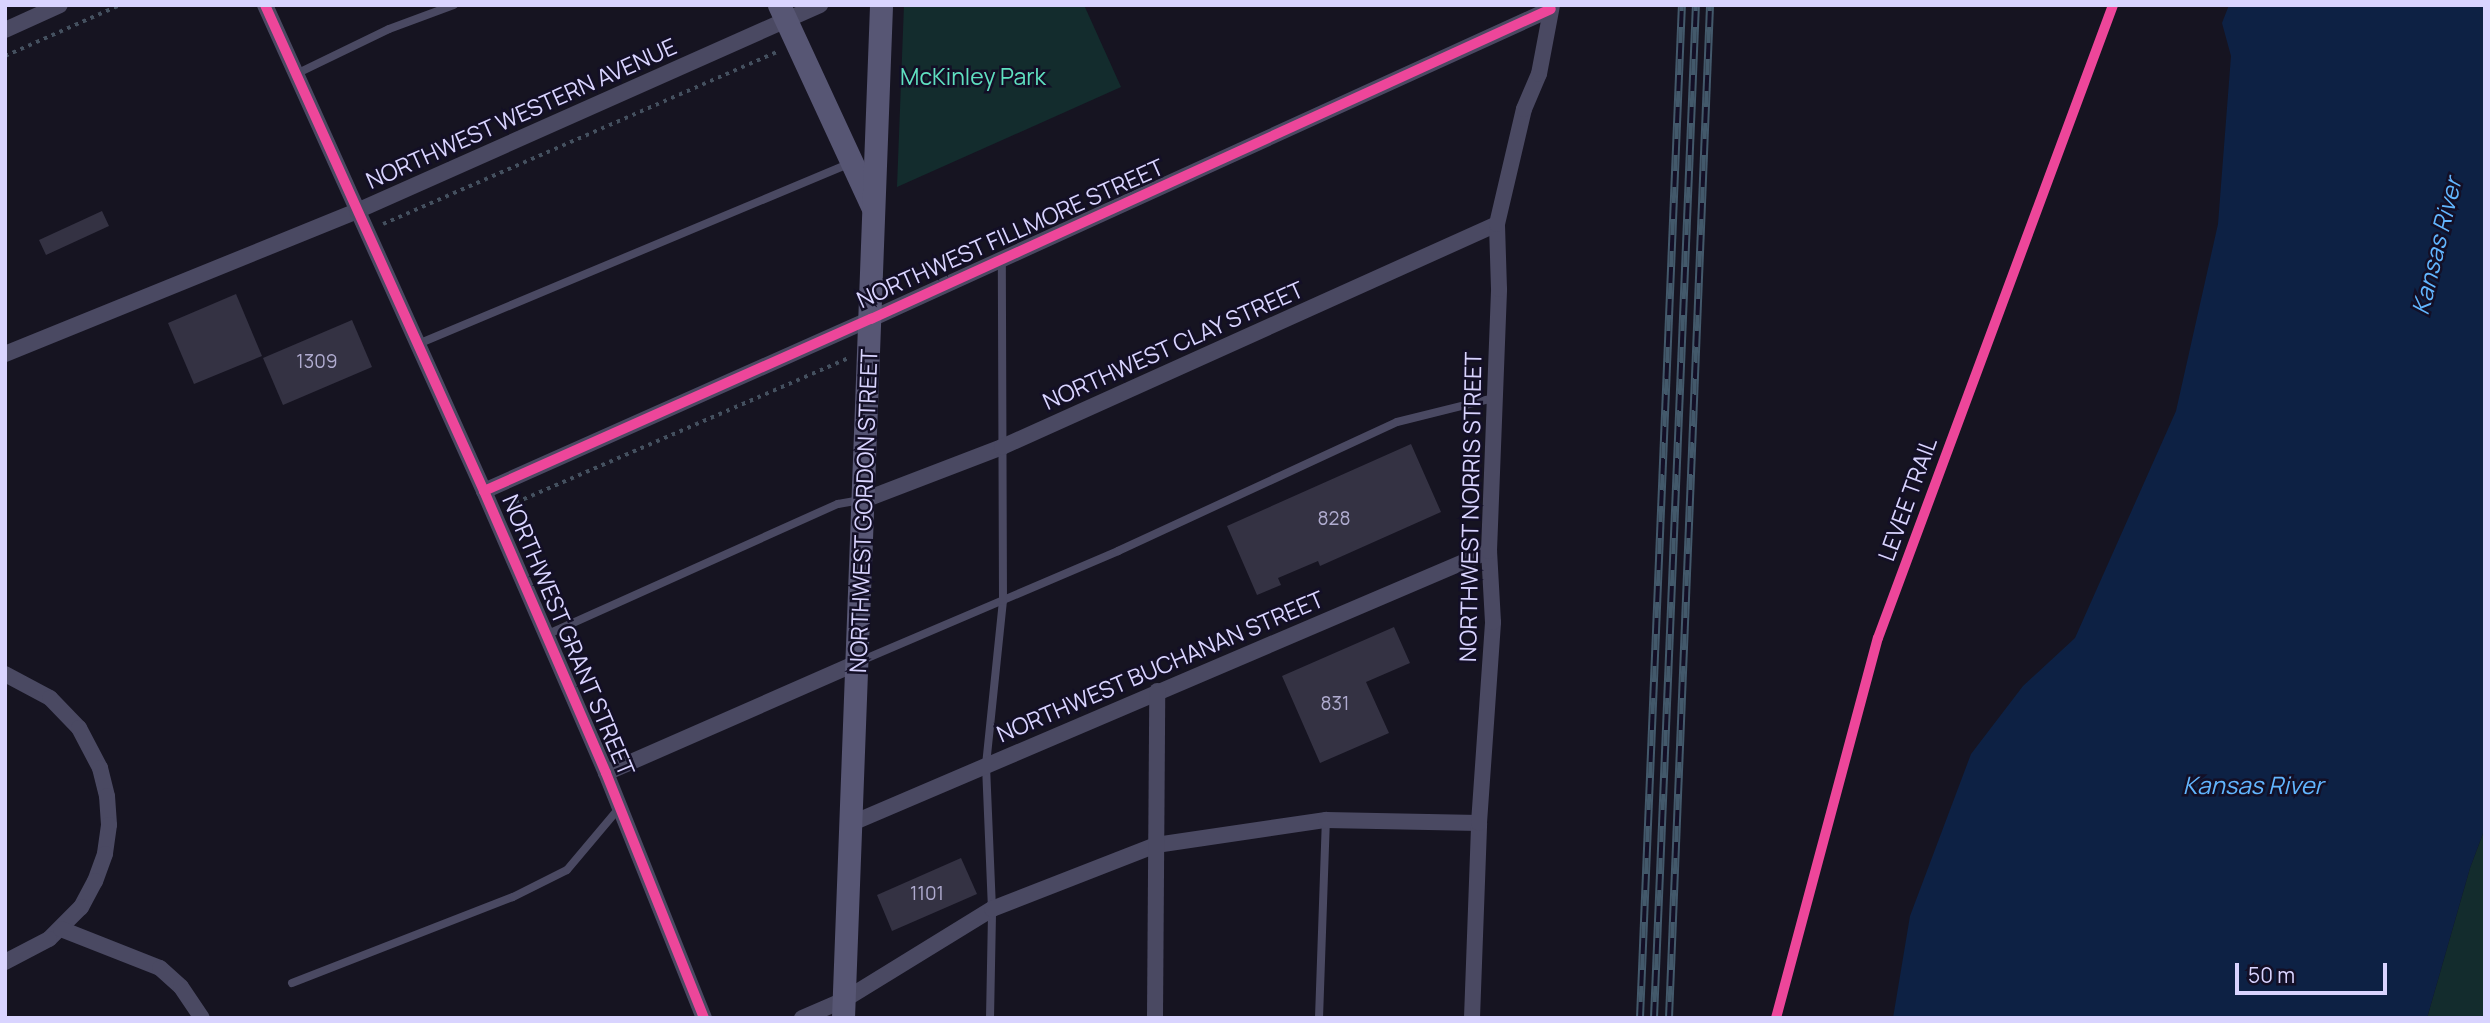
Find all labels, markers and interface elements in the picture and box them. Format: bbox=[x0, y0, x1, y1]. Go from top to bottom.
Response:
street label: NORTHWEST WESTERN AVENUE bbox=[361, 32, 681, 194]
park label: McKinley Park bbox=[900, 62, 1046, 90]
street label: NORTHWEST FILLMORE STREET bbox=[852, 153, 1168, 313]
water label: Kansas River bbox=[2405, 174, 2467, 318]
street label: NORTHWEST CLAY STREET bbox=[1038, 275, 1308, 415]
street label: NORTHWEST GORDON STREET bbox=[844, 348, 882, 674]
house number: 1309 bbox=[296, 351, 338, 373]
street label: NORTHWEST NORRIS STREET bbox=[1453, 351, 1487, 663]
street label: LEVEE TRAIL bbox=[1872, 433, 1942, 565]
street label: NORTHWEST GRANT STREET bbox=[497, 489, 641, 781]
house number: 828 bbox=[1318, 508, 1350, 530]
street label: NORTHWEST BUCHANAN STREET bbox=[992, 584, 1328, 748]
house number: 831 bbox=[1321, 693, 1349, 715]
water label: Kansas River bbox=[2183, 771, 2323, 799]
house number: 1101 bbox=[910, 883, 944, 905]
scale bar bbox=[2238, 950, 2390, 994]
text: 50 m bbox=[2248, 961, 2295, 989]

